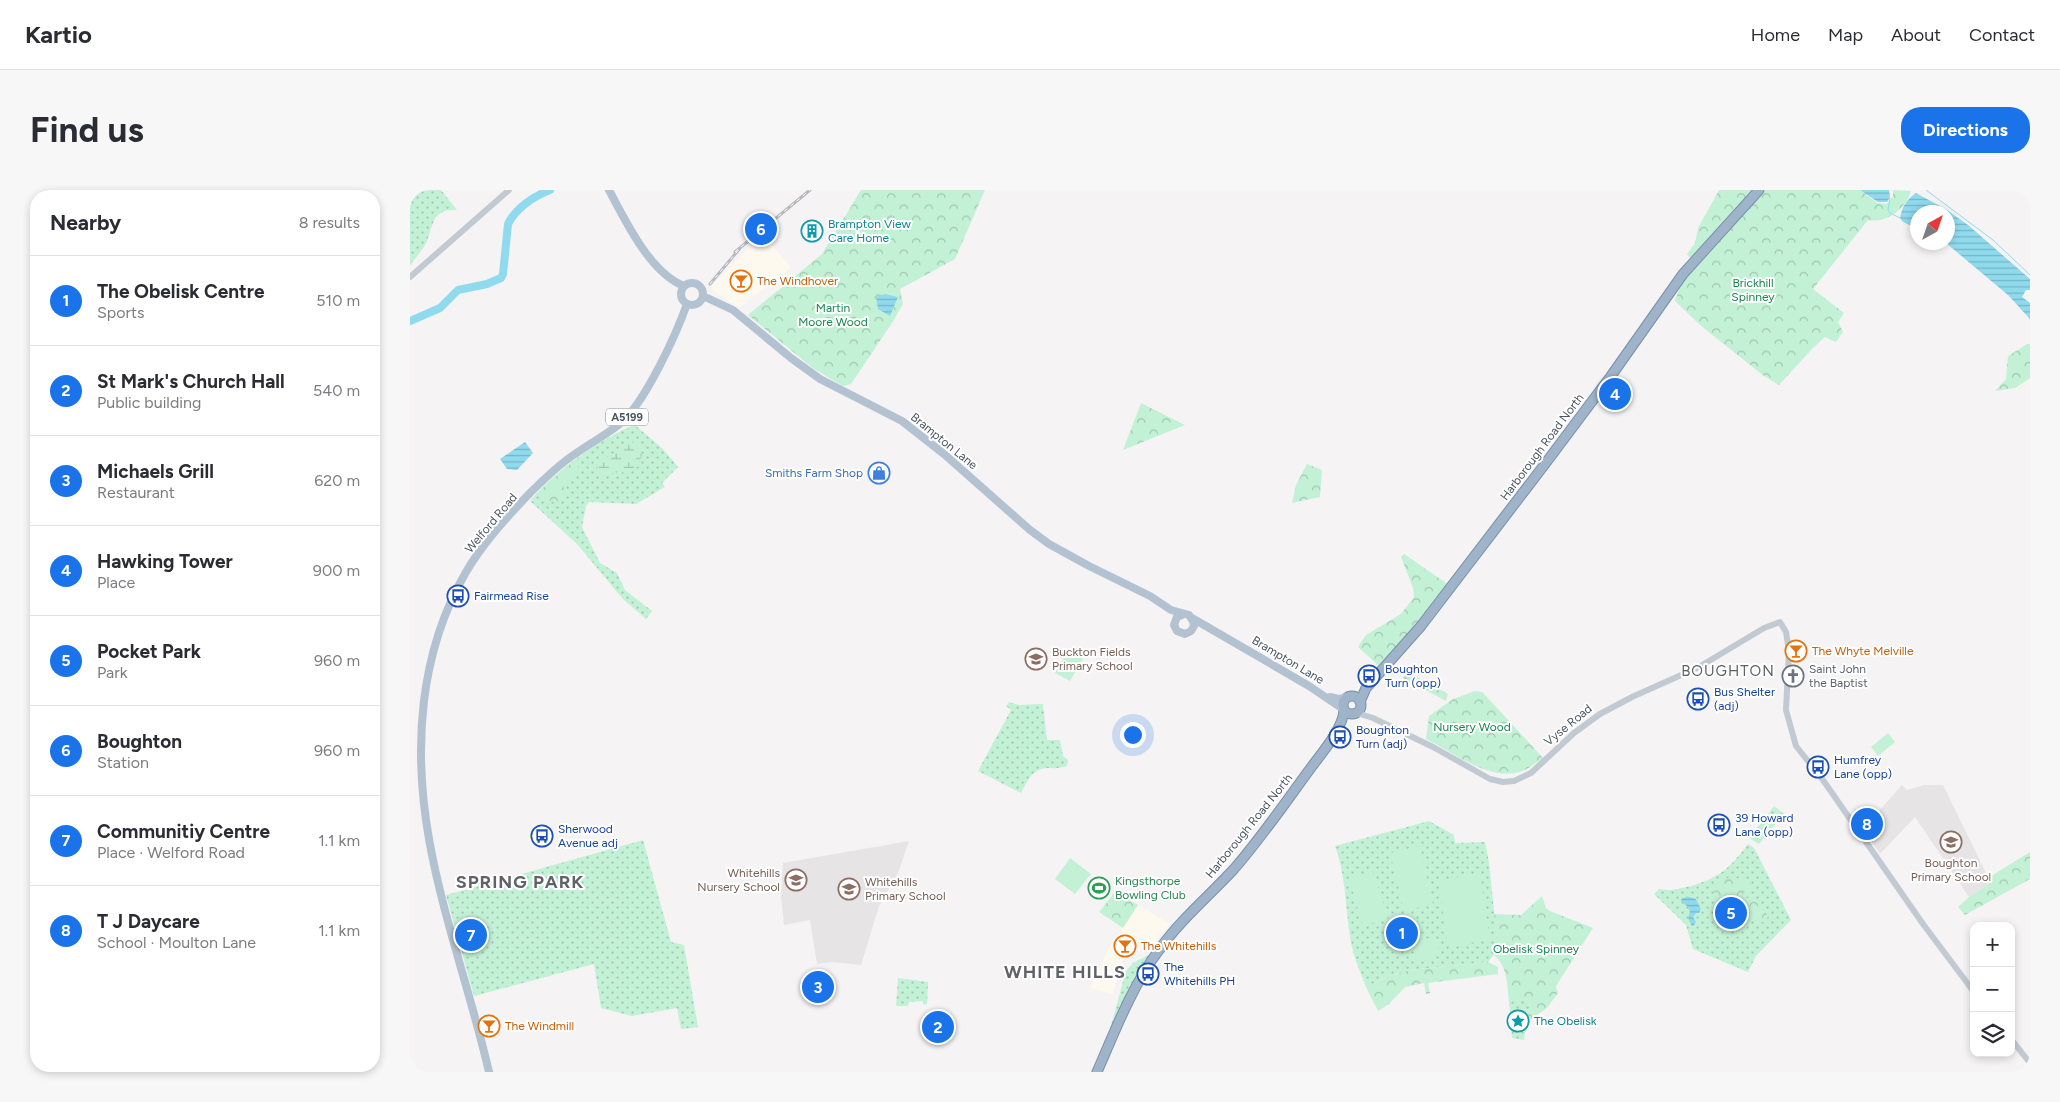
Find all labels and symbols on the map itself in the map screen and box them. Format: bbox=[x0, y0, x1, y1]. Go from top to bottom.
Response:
north arrow bbox=[1910, 205, 1955, 250]
pin: 6 bbox=[745, 210, 777, 248]
place label: Brampton View Care Home bbox=[828, 217, 911, 245]
building icon: Brampton View Care Home bbox=[800, 219, 824, 243]
bar icon: The Windhover bbox=[729, 269, 753, 293]
place label: The Windhover bbox=[757, 274, 838, 288]
park label: Brickhill Spinney bbox=[1731, 276, 1775, 304]
park label: Martin Moore Wood bbox=[798, 301, 868, 329]
pin: 4 bbox=[1599, 375, 1631, 413]
street label: Harborough Road North bbox=[1497, 391, 1587, 503]
road number: A5199 bbox=[606, 408, 648, 426]
street label: Brampton Lane bbox=[908, 410, 980, 472]
shop icon: Smiths Farm Shop bbox=[867, 461, 891, 485]
place label: Smiths Farm Shop bbox=[765, 466, 863, 480]
street label: Welford Road bbox=[462, 490, 520, 556]
bus stop icon: Fairmead Rise bbox=[446, 584, 470, 608]
place label: Fairmead Rise bbox=[474, 589, 549, 603]
street label: Brampton Lane bbox=[1249, 633, 1327, 687]
bar icon: The Whyte Melville bbox=[1784, 639, 1808, 663]
place label: The Whyte Melville bbox=[1812, 644, 1914, 658]
place label: Buckton Fields Primary School bbox=[1052, 645, 1133, 673]
school or university icon: Buckton Fields Primary School bbox=[1024, 647, 1048, 671]
place label: Boughton Turn (opp) bbox=[1385, 662, 1441, 690]
district label: BOUGHTON bbox=[1681, 662, 1775, 680]
place label: Saint John the Baptist bbox=[1809, 662, 1868, 690]
bus stop icon: Boughton Turn (opp) bbox=[1357, 664, 1381, 688]
church icon: Saint John the Baptist bbox=[1781, 664, 1805, 688]
place label: Bus Shelter (adj) bbox=[1714, 685, 1775, 713]
bus stop icon: Bus Shelter (adj) bbox=[1686, 687, 1710, 711]
street label: Vyse Road bbox=[1541, 702, 1595, 748]
park label: Nursery Wood bbox=[1433, 720, 1511, 734]
your location bbox=[1120, 722, 1146, 748]
place label: Boughton Turn (adj) bbox=[1356, 723, 1409, 751]
bus stop icon: Boughton Turn (adj) bbox=[1328, 725, 1352, 749]
place label: Humfrey Lane (opp) bbox=[1834, 753, 1892, 781]
bus stop icon: Humfrey Lane (opp) bbox=[1806, 755, 1830, 779]
street label: Harborough Road North bbox=[1203, 771, 1295, 881]
pin: 8 bbox=[1851, 805, 1883, 843]
place label: 39 Howard Lane (opp) bbox=[1735, 811, 1794, 839]
bus stop icon: 39 Howard Lane (opp) bbox=[1707, 813, 1731, 837]
place label: Sherwood Avenue adj bbox=[558, 822, 618, 850]
bus stop icon: Sherwood Avenue adj bbox=[530, 824, 554, 848]
school or university icon: Boughton Primary School bbox=[1939, 830, 1963, 854]
place label: Boughton Primary School bbox=[1911, 856, 1991, 884]
place label: Whitehills Nursery School bbox=[697, 866, 780, 894]
school or university icon: Whitehills Nursery School bbox=[784, 868, 808, 892]
district label: SPRING PARK bbox=[456, 871, 584, 893]
place label: Kingsthorpe Bowling Club bbox=[1115, 874, 1186, 902]
place label: Whitehills Primary School bbox=[865, 875, 946, 903]
sports icon: Kingsthorpe Bowling Club bbox=[1087, 876, 1111, 900]
school or university icon: Whitehills Primary School bbox=[837, 877, 861, 901]
pin: 5 bbox=[1715, 894, 1747, 932]
pin: 1 bbox=[1386, 914, 1418, 952]
pin: 7 bbox=[455, 916, 487, 954]
bar icon: The Whitehills bbox=[1113, 934, 1137, 958]
place label: The Whitehills bbox=[1141, 939, 1217, 953]
park label: Obelisk Spinney bbox=[1493, 942, 1580, 956]
place label: The Whitehills PH bbox=[1164, 960, 1235, 988]
district label: WHITE HILLS bbox=[1004, 961, 1126, 983]
bus stop icon: The Whitehills PH bbox=[1136, 962, 1160, 986]
pin: 3 bbox=[802, 968, 834, 1006]
pin: 2 bbox=[922, 1008, 954, 1046]
place icon: The Obelisk bbox=[1506, 1009, 1530, 1033]
bar icon: The Windmill bbox=[477, 1014, 501, 1038]
place label: The Obelisk bbox=[1534, 1014, 1597, 1028]
place label: The Windmill bbox=[505, 1019, 574, 1033]

